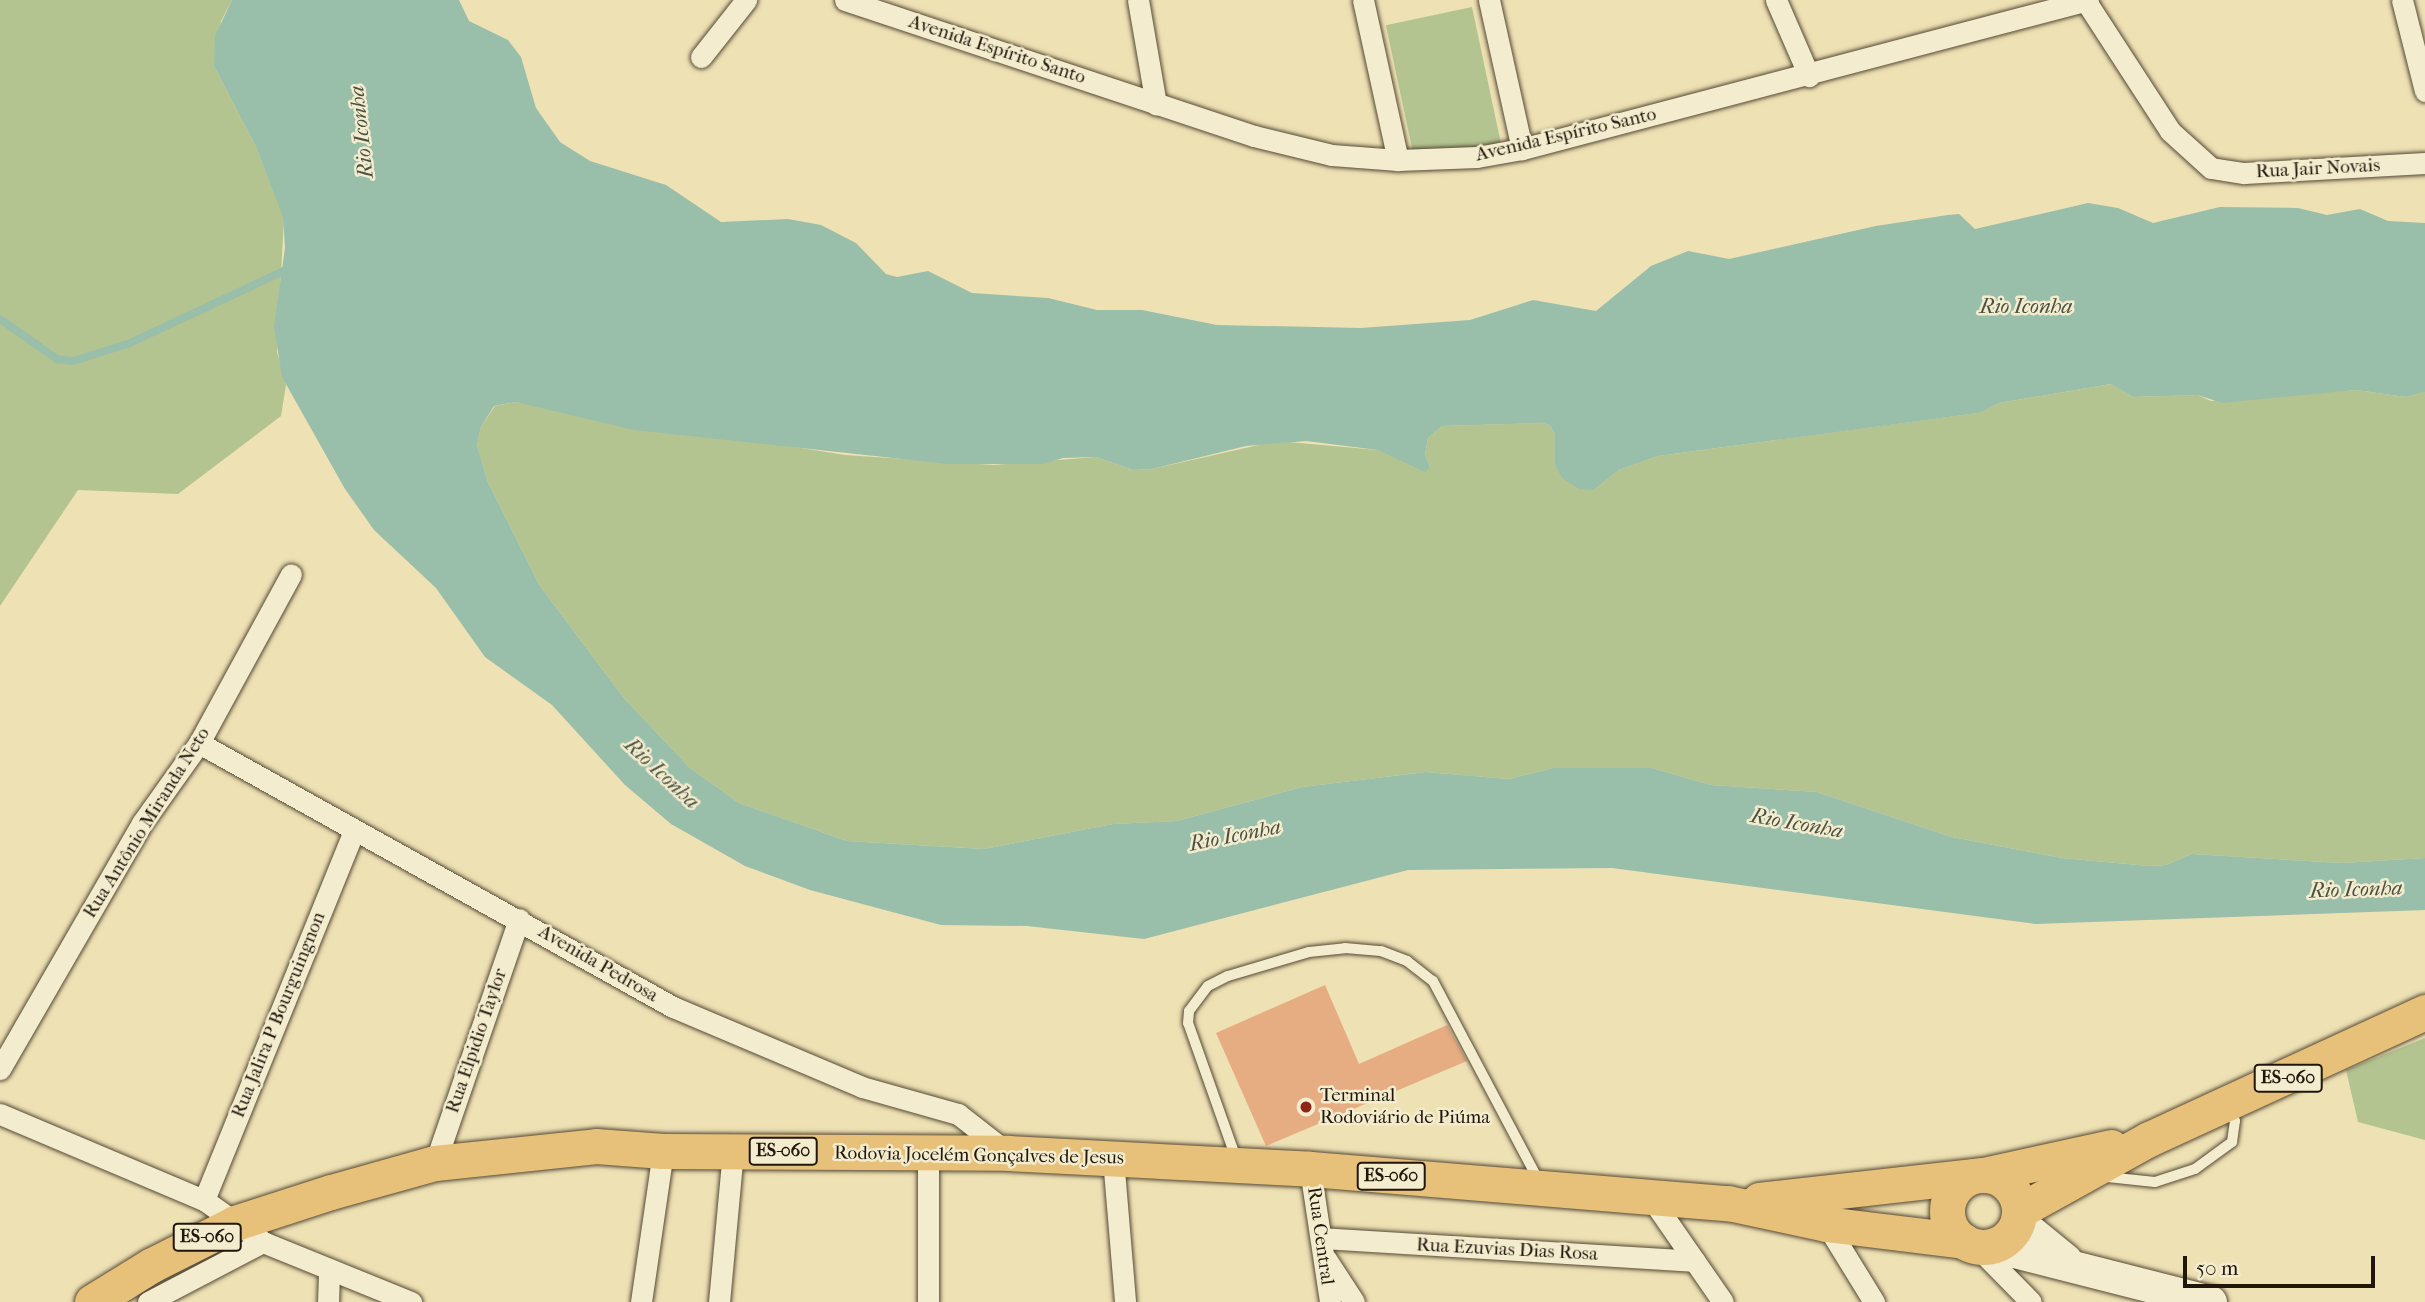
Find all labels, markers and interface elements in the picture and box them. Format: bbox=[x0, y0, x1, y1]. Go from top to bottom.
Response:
street label: Avenida Espírito Santo bbox=[906, 11, 1088, 89]
water label: Rio Iconha bbox=[344, 85, 378, 179]
street label: Avenida Espírito Santo bbox=[1474, 103, 1658, 167]
street label: Rua Jair Novais bbox=[2255, 154, 2381, 184]
water label: Rio Iconha bbox=[1980, 293, 2072, 319]
street label: Rua Antônio Miranda Neto bbox=[79, 723, 215, 923]
water label: Rio Iconha bbox=[619, 732, 705, 814]
water label: Rio Iconha bbox=[1749, 803, 1845, 843]
water label: Rio Iconha bbox=[1187, 814, 1283, 856]
water label: Rio Iconha bbox=[2309, 875, 2403, 903]
street label: Rua Jalira P Bourguingnon bbox=[227, 909, 331, 1121]
street label: Avenida Pedrosa bbox=[534, 921, 662, 1007]
street label: Rua Elpidio Taylor bbox=[442, 966, 512, 1116]
road number: ES-060 bbox=[2253, 1064, 2323, 1092]
place label: Terminal Rodoviário de Piúma bbox=[1320, 1085, 1490, 1129]
marker: Terminal Rodoviário de Piúma bbox=[1298, 1099, 1314, 1115]
road number: ES-060 bbox=[748, 1136, 818, 1166]
street label: Rodovia Jocelém Gonçalves de Jesus bbox=[834, 1142, 1124, 1170]
road number: ES-060 bbox=[1356, 1162, 1426, 1190]
street label: Rua Central bbox=[1302, 1185, 1338, 1287]
road number: ES-060 bbox=[172, 1222, 242, 1252]
street label: Rua Ezuvias Dias Rosa bbox=[1416, 1234, 1598, 1266]
scale bar bbox=[2187, 1242, 2380, 1286]
text: 50 m bbox=[2196, 1256, 2239, 1280]

